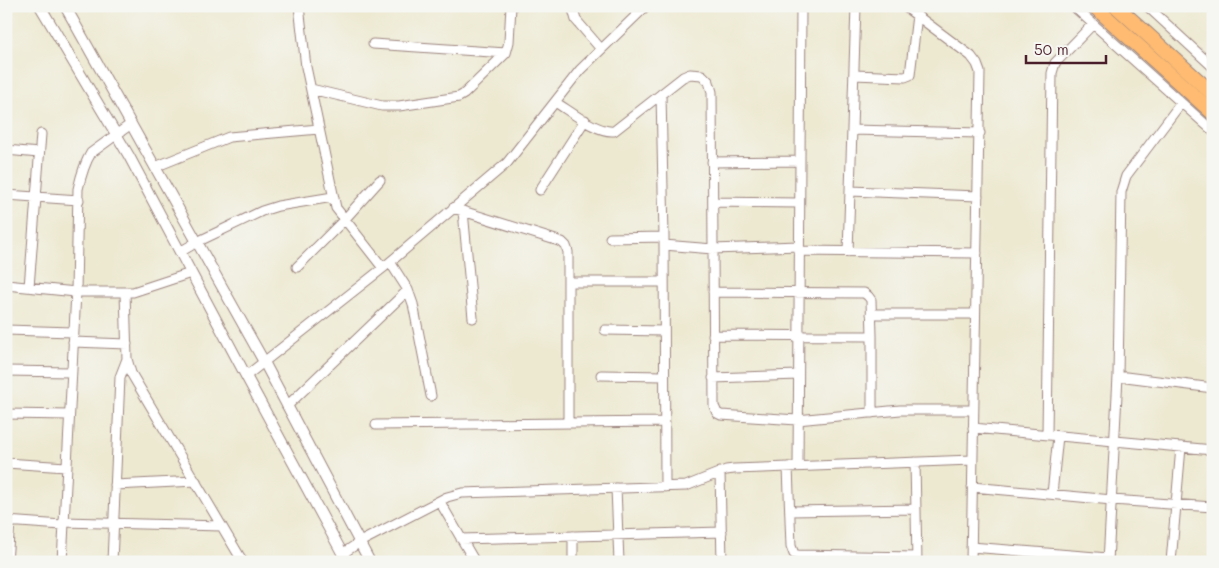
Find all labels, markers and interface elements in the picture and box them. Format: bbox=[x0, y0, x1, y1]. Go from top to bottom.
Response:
scale bar bbox=[1026, 32, 1106, 64]
text: 50 m bbox=[1034, 39, 1069, 59]

